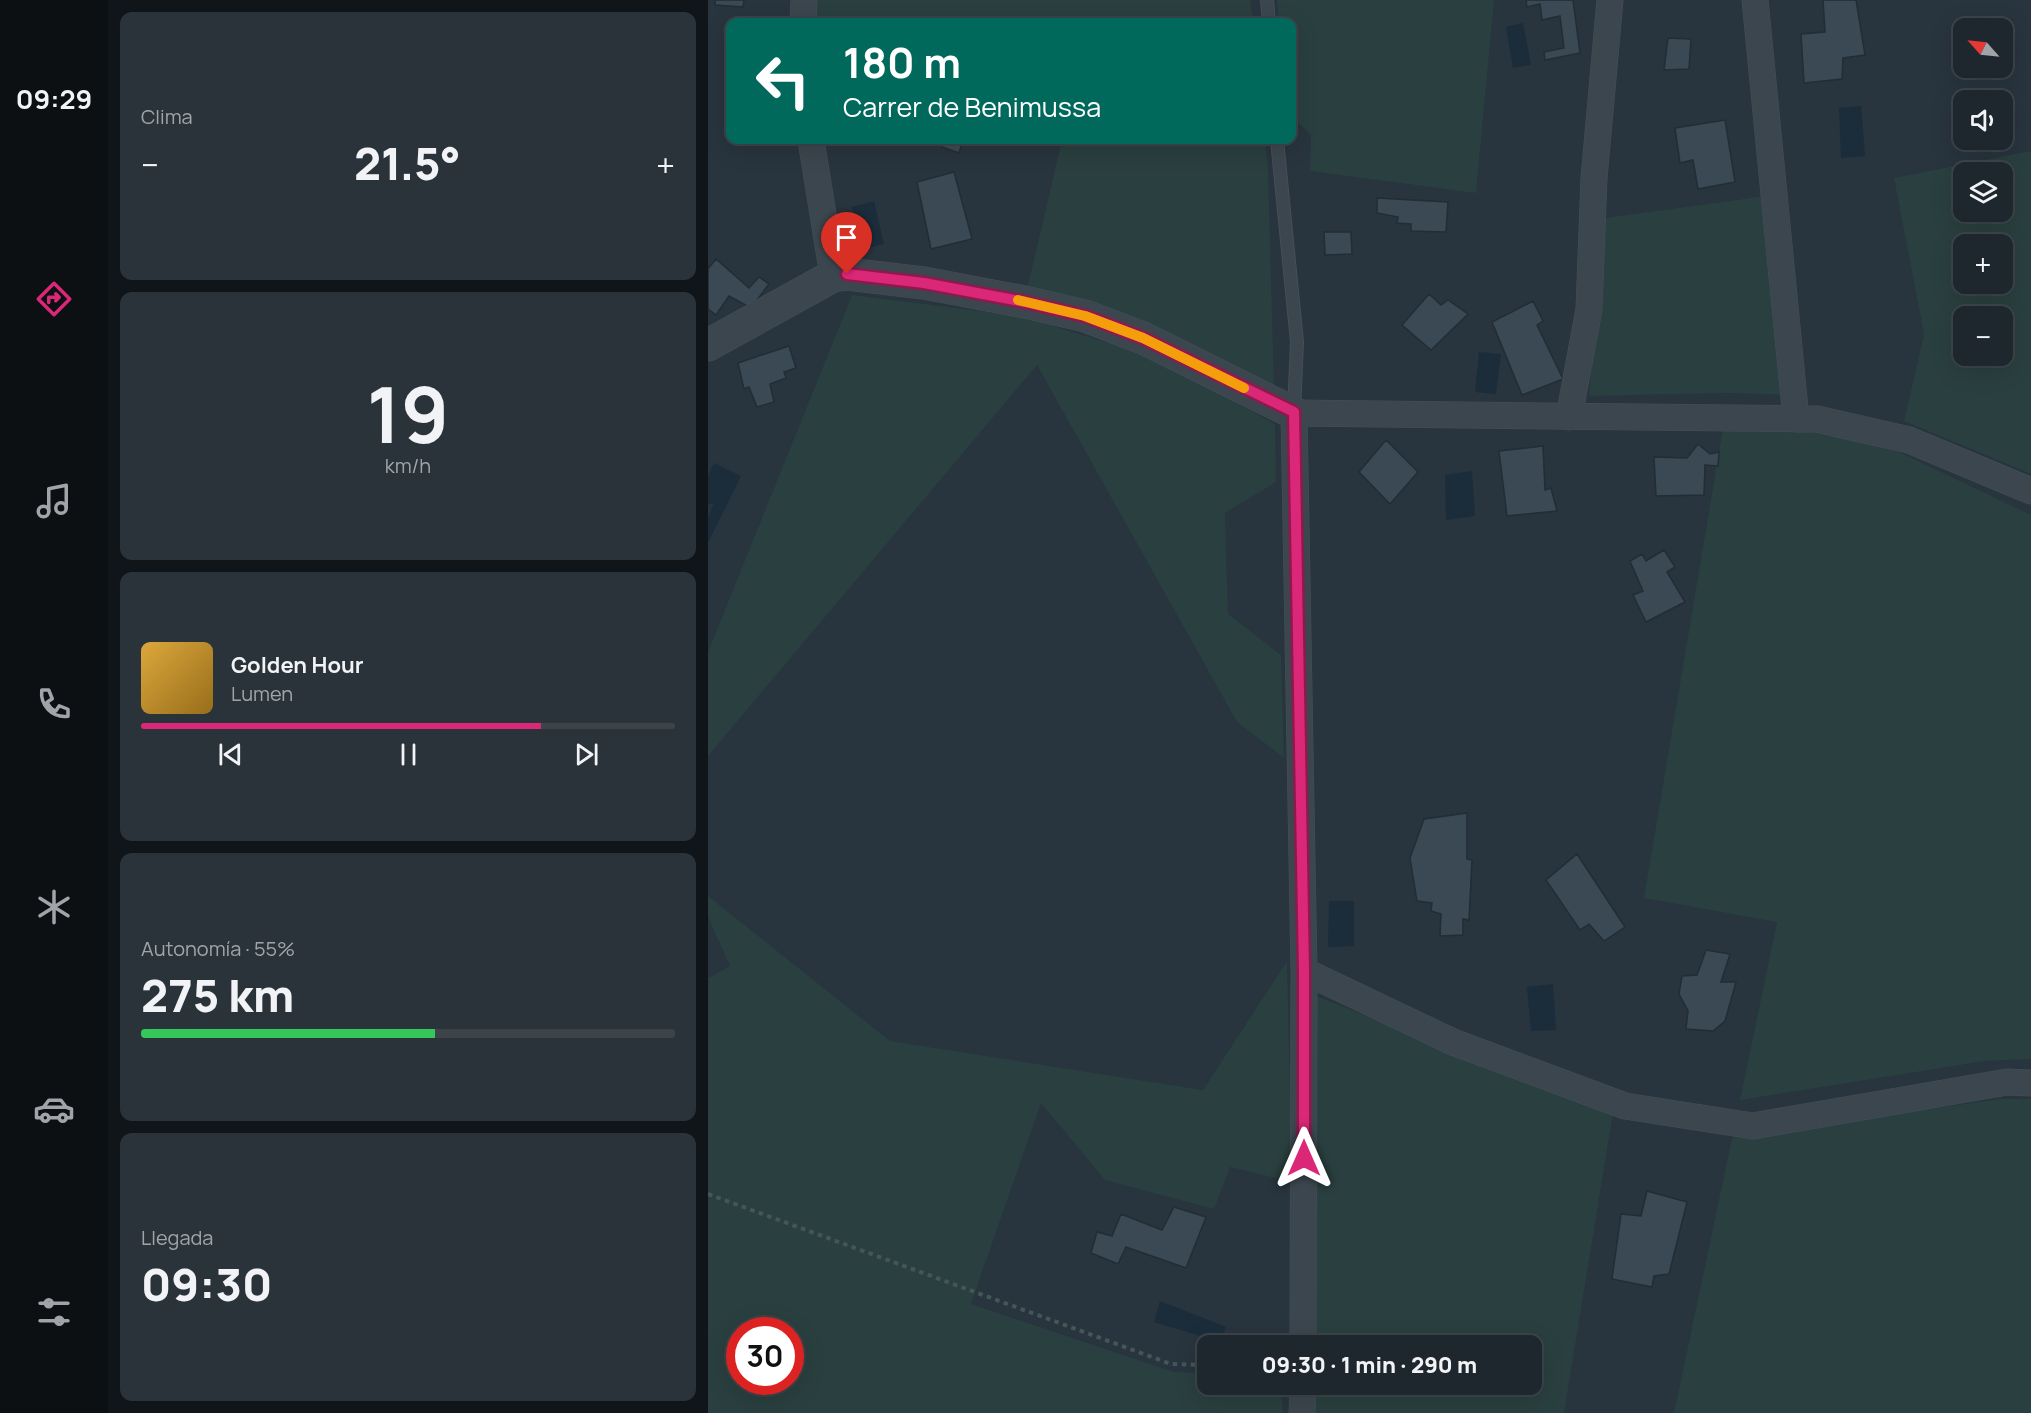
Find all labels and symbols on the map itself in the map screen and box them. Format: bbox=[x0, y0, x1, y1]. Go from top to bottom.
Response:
north arrow bbox=[1953, 18, 2013, 78]
pin bbox=[821, 212, 872, 274]
position arrow bbox=[1272, 1126, 1336, 1190]
speed limit sign: 30 bbox=[726, 1317, 804, 1395]

